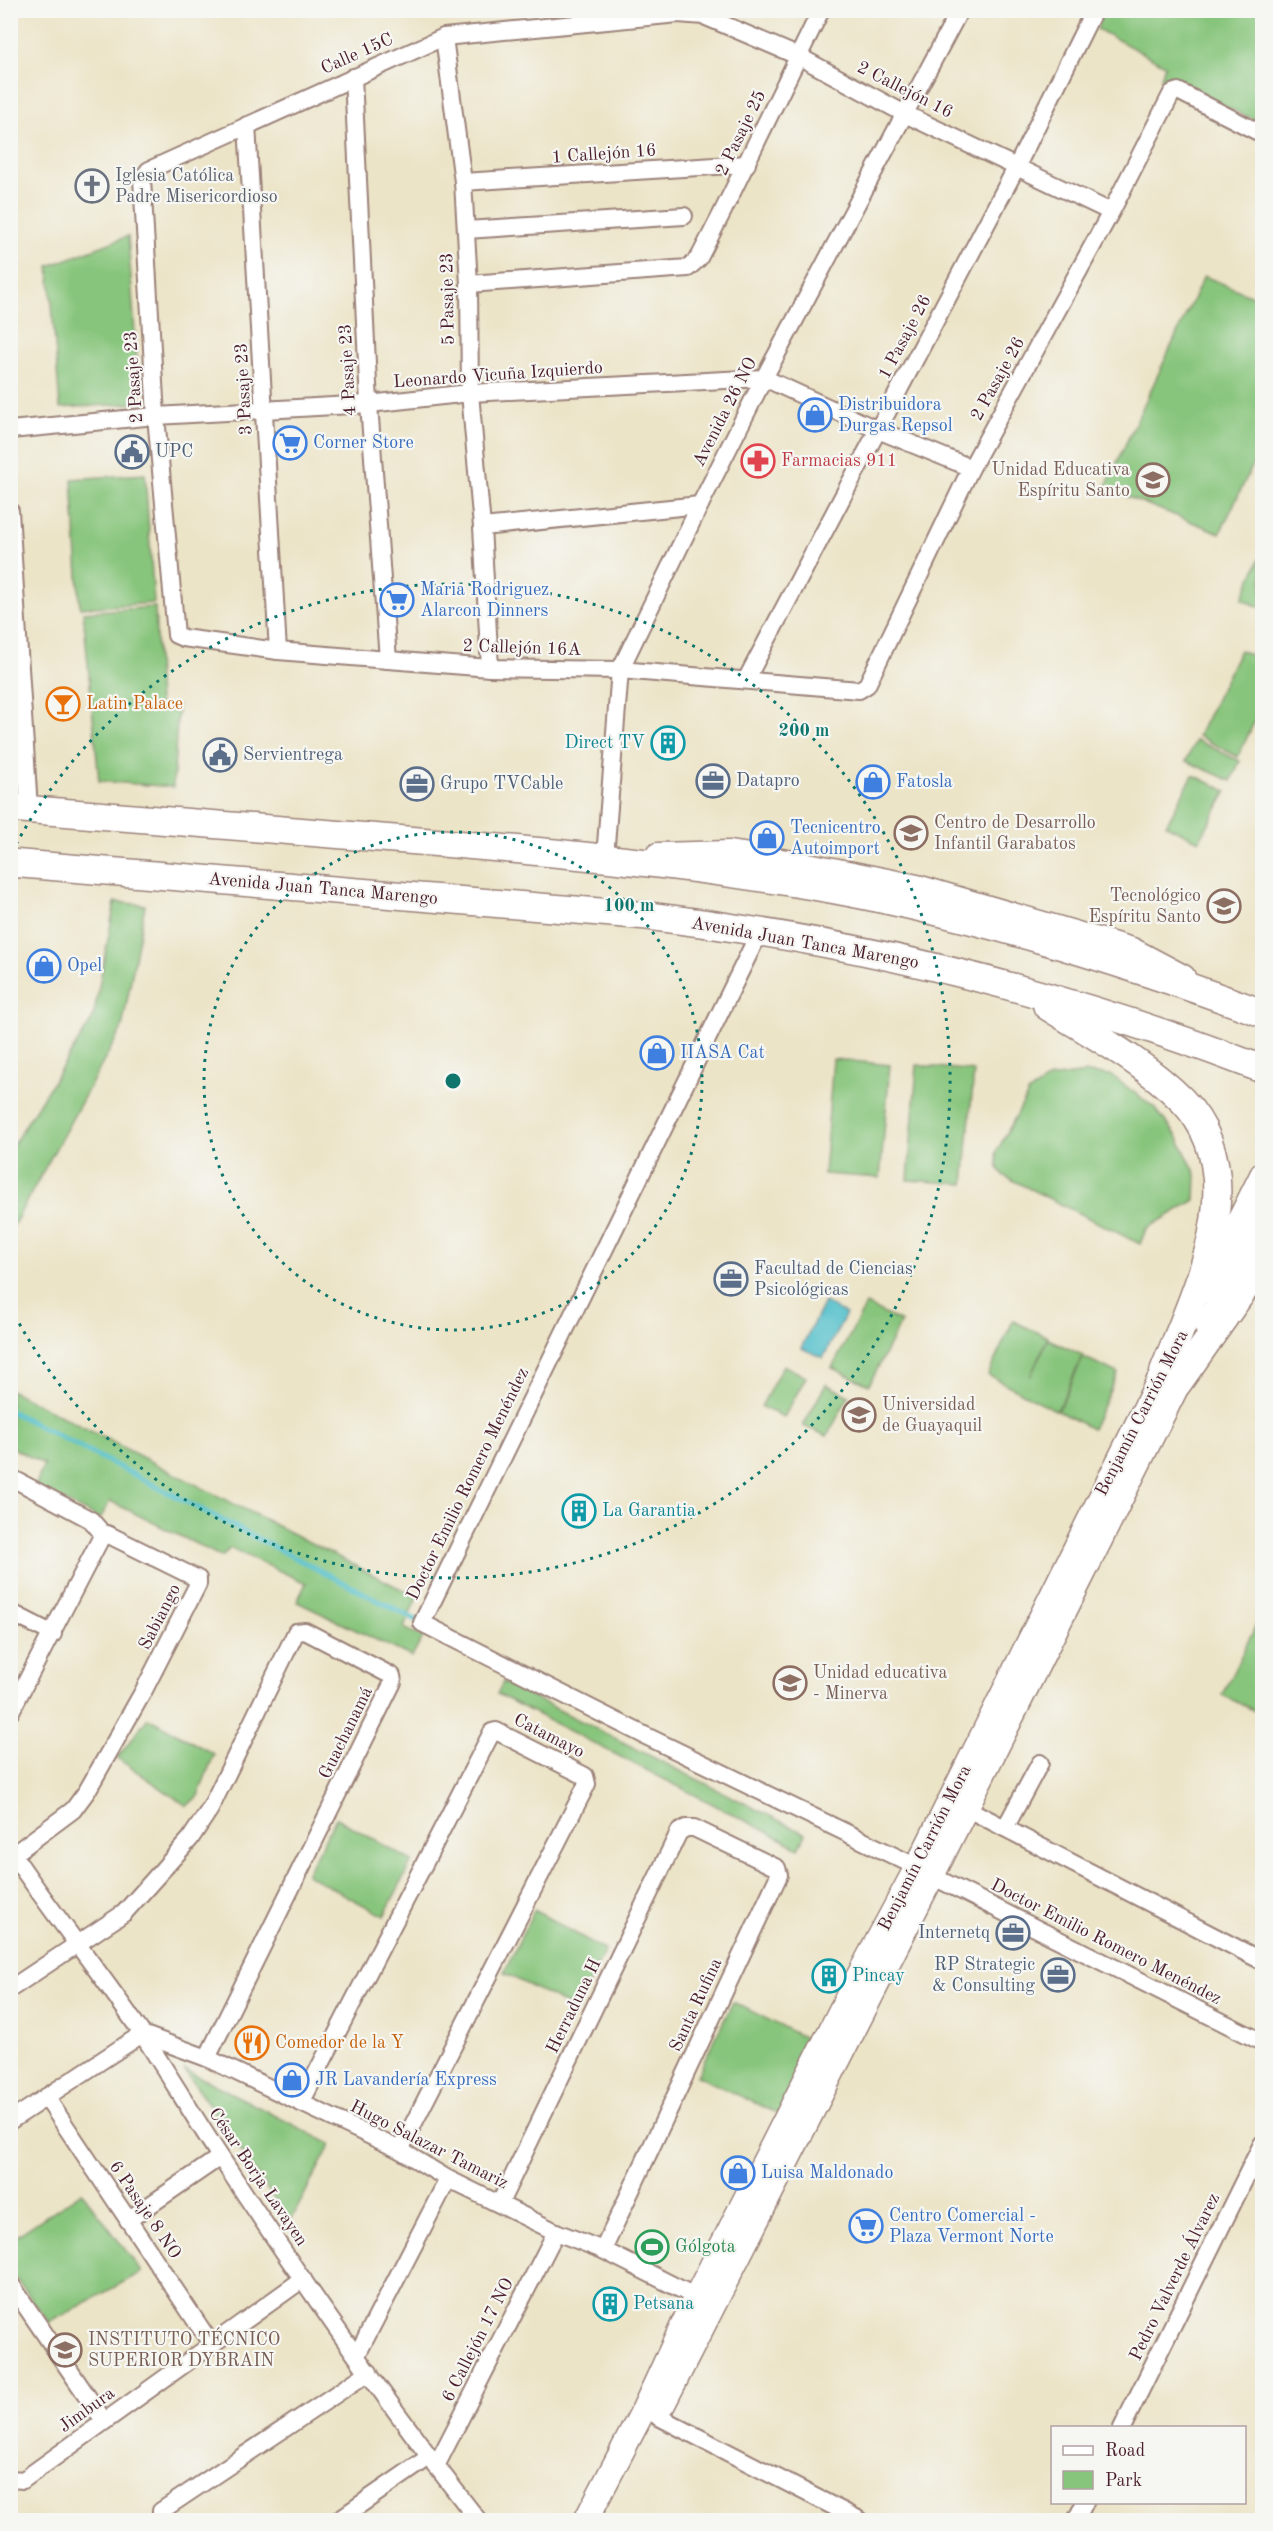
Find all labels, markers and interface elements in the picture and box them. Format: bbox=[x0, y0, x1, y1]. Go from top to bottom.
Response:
street label: Calle 15C bbox=[318, 30, 396, 78]
street label: 2 Callejón 16 bbox=[854, 58, 956, 122]
street label: 2 Pasaje 25 bbox=[713, 87, 769, 179]
street label: 1 Callejón 16 bbox=[551, 141, 657, 167]
place label: Iglesia Católica Padre Misericordioso bbox=[115, 167, 278, 206]
church icon: Iglesia Católica Padre Misericordioso bbox=[74, 168, 110, 204]
street label: 5 Pasaje 23 bbox=[438, 253, 458, 345]
street label: 1 Pasaje 26 bbox=[875, 292, 935, 382]
street label: 4 Pasaje 23 bbox=[337, 323, 359, 417]
street label: 2 Pasaje 23 bbox=[122, 330, 146, 424]
street label: 2 Pasaje 26 bbox=[968, 334, 1028, 424]
street label: 3 Pasaje 23 bbox=[233, 342, 255, 436]
street label: Avenida 26 NO bbox=[690, 355, 760, 469]
street label: Leonardo Vicuña Izquierdo bbox=[393, 359, 604, 391]
place label: Distribuidora Durgas Repsol bbox=[838, 396, 953, 435]
shop icon: Distribuidora Durgas Repsol bbox=[797, 397, 833, 433]
supermarket icon: Corner Store bbox=[272, 425, 308, 461]
public building icon: UPC bbox=[114, 434, 150, 470]
place label: Corner Store bbox=[313, 434, 414, 452]
place label: UPC bbox=[155, 443, 193, 461]
pharmacy icon: Farmacias 911 bbox=[740, 443, 776, 479]
place label: Farmacias 911 bbox=[781, 452, 897, 470]
place label: Unidad Educativa Espíritu Santo bbox=[991, 461, 1130, 500]
school or university icon: Unidad Educativa Espíritu Santo bbox=[1135, 462, 1171, 498]
place label: Maria Rodriguez Alarcon Dinners bbox=[420, 581, 549, 620]
supermarket icon: Maria Rodriguez Alarcon Dinners bbox=[379, 582, 415, 618]
street label: 2 Callejón 16A bbox=[462, 637, 582, 659]
bar icon: Latin Palace bbox=[45, 686, 81, 722]
place label: Latin Palace bbox=[86, 695, 183, 713]
text: 200 m bbox=[779, 722, 829, 740]
building icon: Direct TV bbox=[650, 725, 686, 761]
place label: Direct TV bbox=[565, 734, 645, 752]
public building icon: Servientrega bbox=[202, 737, 238, 773]
place label: Servientrega bbox=[243, 746, 343, 764]
office icon: Datapro bbox=[695, 763, 731, 799]
shop icon: Fatosla bbox=[855, 764, 891, 800]
office icon: Grupo TVCable bbox=[399, 766, 435, 802]
place label: Datapro bbox=[736, 772, 800, 790]
place label: Fatosla bbox=[896, 773, 953, 791]
place label: Grupo TVCable bbox=[440, 775, 563, 793]
place label: Centro de Desarrollo Infantil Garabatos bbox=[934, 814, 1096, 853]
school or university icon: Centro de Desarrollo Infantil Garabatos bbox=[893, 815, 929, 851]
place label: Tecnicentro Autoimport bbox=[790, 819, 881, 858]
shop icon: Tecnicentro Autoimport bbox=[749, 820, 785, 856]
street label: Avenida Juan Tanca Marengo bbox=[207, 870, 439, 908]
place label: Tecnológico Espíritu Santo bbox=[1088, 887, 1201, 926]
school or university icon: Tecnológico Espíritu Santo bbox=[1206, 888, 1242, 924]
text: 100 m bbox=[604, 897, 654, 915]
street label: Avenida Juan Tanca Marengo bbox=[690, 914, 920, 972]
shop icon: Opel bbox=[26, 948, 62, 984]
place label: Opel bbox=[67, 957, 102, 975]
shop icon: IIASA Cat bbox=[639, 1035, 675, 1071]
place label: IIASA Cat bbox=[680, 1044, 765, 1062]
centre of rings bbox=[443, 1071, 463, 1091]
place label: Facultad de Ciencias Psicológicas bbox=[754, 1260, 913, 1299]
office icon: Facultad de Ciencias Psicológicas bbox=[713, 1261, 749, 1297]
street label: Benjamín Carrión Mora bbox=[1092, 1327, 1192, 1499]
street label: Doctor Emilio Romero Menéndez bbox=[404, 1365, 532, 1603]
place label: Universidad de Guayaquil bbox=[882, 1396, 982, 1435]
school or university icon: Universidad de Guayaquil bbox=[841, 1397, 877, 1433]
building icon: La Garantia bbox=[561, 1493, 597, 1529]
place label: La Garantia bbox=[602, 1502, 696, 1520]
street label: Sabiango bbox=[136, 1581, 184, 1653]
place label: Unidad educativa - Minerva bbox=[813, 1664, 947, 1703]
school or university icon: Unidad educativa - Minerva bbox=[772, 1665, 808, 1701]
street label: Guachanamá bbox=[316, 1684, 376, 1782]
street label: Catamayo bbox=[511, 1711, 587, 1761]
street label: Benjamín Carrión Mora bbox=[875, 1762, 975, 1934]
street label: Doctor Emilio Romero Menéndez bbox=[988, 1876, 1224, 2008]
office icon: Internetq bbox=[995, 1915, 1031, 1951]
place label: Internetq bbox=[918, 1924, 990, 1942]
street label: Santa Rufina bbox=[667, 1955, 725, 2054]
street label: Herraduna H bbox=[543, 1956, 605, 2056]
place label: RP Strategic & Consulting bbox=[932, 1956, 1035, 1995]
office icon: RP Strategic & Consulting bbox=[1040, 1957, 1076, 1993]
building icon: Pincay bbox=[811, 1958, 847, 1994]
place label: Pincay bbox=[852, 1967, 905, 1985]
restaurant icon: Comedor de la Y bbox=[234, 2025, 270, 2061]
place label: Comedor de la Y bbox=[275, 2034, 404, 2052]
shop icon: JR Lavandería Express bbox=[274, 2062, 310, 2098]
place label: JR Lavandería Express bbox=[315, 2071, 497, 2089]
street label: Hugo Salazar Tamariz bbox=[347, 2097, 511, 2193]
street label: César Borja Lavayen bbox=[205, 2105, 311, 2250]
shop icon: Luisa Maldonado bbox=[720, 2155, 756, 2191]
street label: 6 Pasaje 8 NO bbox=[106, 2158, 184, 2262]
place label: Luisa Maldonado bbox=[761, 2164, 893, 2182]
street label: Pedro Valverde Álvarez bbox=[1123, 2189, 1223, 2363]
place label: Centro Comercial - Plaza Vermont Norte bbox=[889, 2207, 1054, 2246]
supermarket icon: Centro Comercial - Plaza Vermont Norte bbox=[848, 2208, 884, 2244]
sports icon: Gólgota bbox=[634, 2229, 670, 2265]
place label: Gólgota bbox=[675, 2238, 736, 2256]
street label: 6 Callejón 17 NO bbox=[439, 2275, 517, 2405]
building icon: Petsana bbox=[592, 2286, 628, 2322]
place label: Petsana bbox=[633, 2295, 694, 2313]
place label: INSTITUTO TÉCNICO SUPERIOR DYBRAIN bbox=[88, 2327, 280, 2370]
school or university icon: INSTITUTO TÉCNICO SUPERIOR DYBRAIN bbox=[47, 2332, 83, 2368]
street label: Jimbura bbox=[56, 2384, 118, 2436]
legend bbox=[1051, 2426, 1246, 2504]
text: Road bbox=[1105, 2442, 1145, 2460]
text: Park bbox=[1105, 2472, 1142, 2490]

